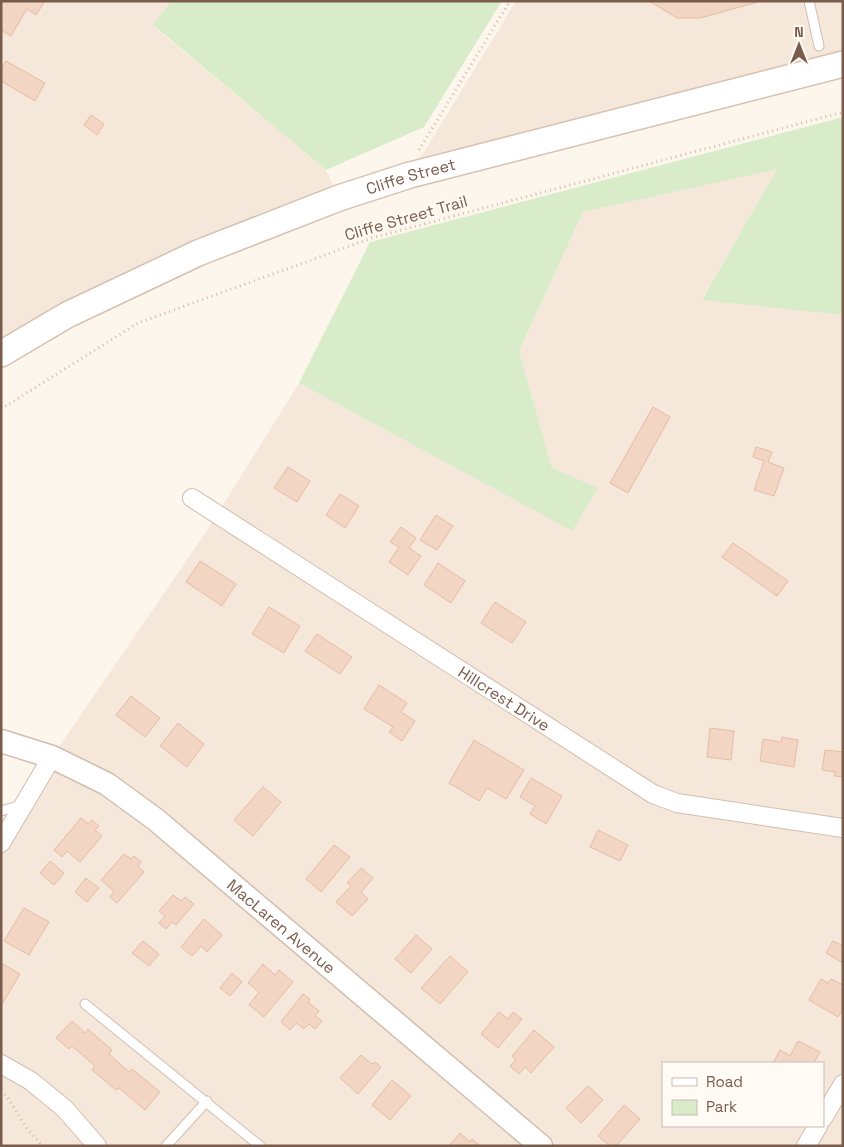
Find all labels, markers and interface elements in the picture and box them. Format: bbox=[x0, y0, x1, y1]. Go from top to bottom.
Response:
north arrow bbox=[774, 20, 824, 70]
text: N bbox=[794, 23, 804, 41]
street label: Cliffe Street bbox=[363, 153, 458, 199]
street label: Cliffe Street Trail bbox=[342, 190, 470, 246]
street label: Hillcrest Drive bbox=[454, 661, 554, 736]
street label: MacLaren Avenue bbox=[223, 874, 340, 978]
legend bbox=[662, 1062, 824, 1127]
text: Road bbox=[706, 1072, 743, 1091]
text: Park bbox=[706, 1097, 737, 1116]

